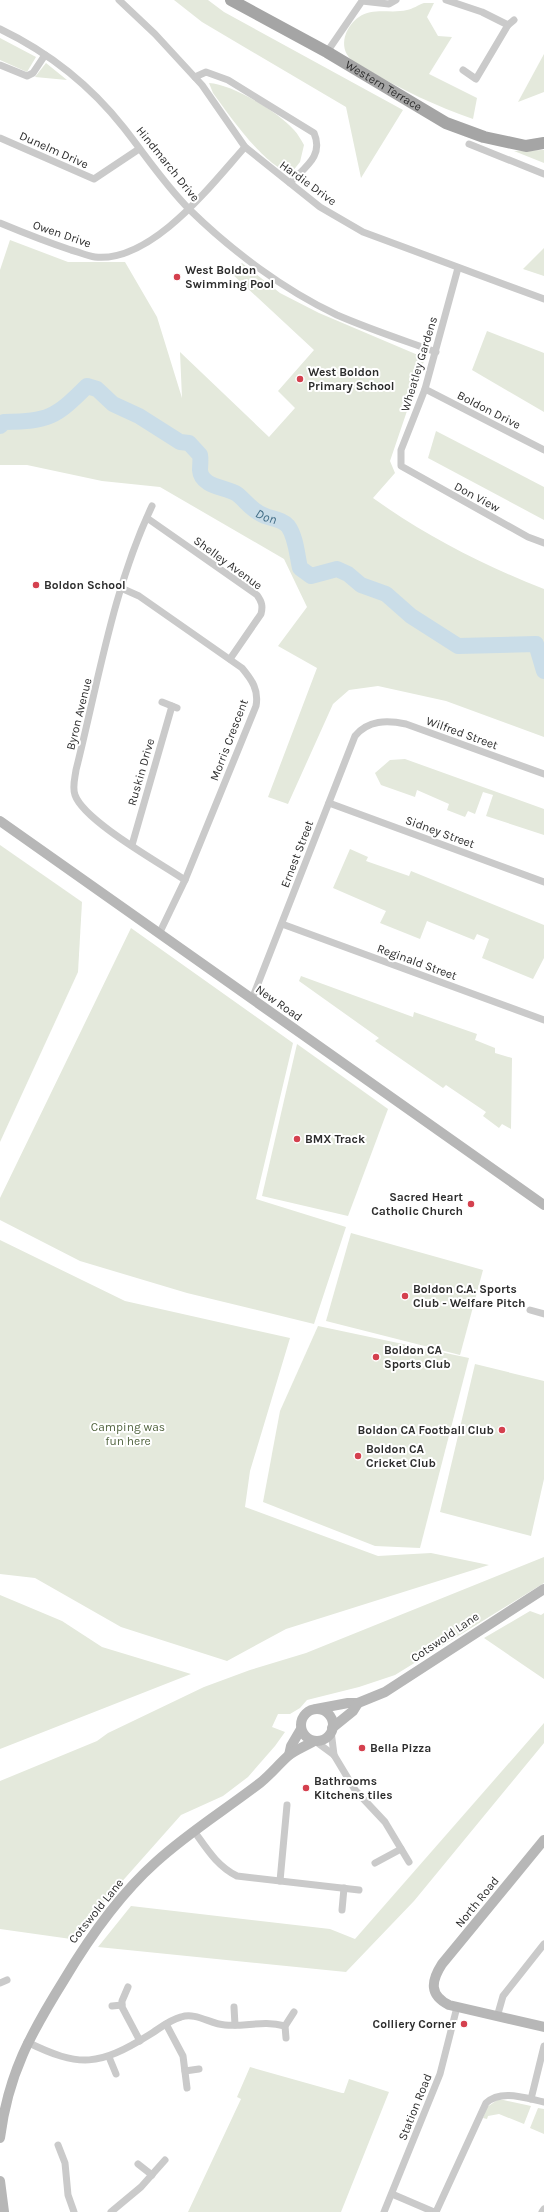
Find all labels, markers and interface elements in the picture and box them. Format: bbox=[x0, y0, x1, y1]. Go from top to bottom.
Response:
street label: Western Terrace bbox=[343, 57, 424, 114]
street label: Hindmarch Drive bbox=[133, 124, 203, 204]
street label: Dunelm Drive bbox=[17, 129, 91, 171]
street label: Hardie Drive bbox=[277, 158, 339, 208]
street label: Owen Drive bbox=[31, 217, 93, 251]
place label: West Boldon Swimming Pool bbox=[185, 263, 274, 291]
marker: West Boldon Swimming Pool bbox=[172, 272, 182, 282]
street label: Wheatley Gardens bbox=[398, 315, 440, 413]
place label: West Boldon Primary School bbox=[308, 365, 395, 393]
marker: West Boldon Primary School bbox=[295, 374, 305, 384]
street label: Boldon Drive bbox=[455, 388, 523, 432]
street label: Don View bbox=[452, 479, 503, 515]
water label: Don bbox=[253, 505, 279, 527]
street label: Shelley Avenue bbox=[191, 533, 265, 593]
place label: Boldon School bbox=[44, 578, 126, 592]
marker: Boldon School bbox=[31, 580, 41, 590]
street label: Byron Avenue bbox=[63, 677, 95, 751]
street label: Morris Crescent bbox=[207, 697, 251, 783]
street label: Wilfred Street bbox=[424, 714, 500, 753]
street label: Ruskin Drive bbox=[125, 737, 157, 807]
street label: Sidney Street bbox=[403, 813, 477, 851]
street label: Ernest Street bbox=[278, 818, 316, 890]
street label: Reginald Street bbox=[375, 941, 459, 983]
street label: New Road bbox=[253, 982, 305, 1024]
place label: BMX Track bbox=[305, 1132, 365, 1146]
marker: BMX Track bbox=[292, 1134, 302, 1144]
place label: Sacred Heart Catholic Church bbox=[371, 1190, 463, 1218]
marker: Sacred Heart Catholic Church bbox=[466, 1199, 476, 1209]
place label: Boldon C.A. Sports Club - Welfare Pitch bbox=[413, 1282, 526, 1310]
marker: Boldon C.A. Sports Club - Welfare Pitch bbox=[400, 1291, 410, 1301]
place label: Boldon CA Sports Club bbox=[384, 1343, 451, 1371]
marker: Boldon CA Sports Club bbox=[371, 1352, 381, 1362]
park label: Camping was fun here bbox=[91, 1420, 165, 1448]
place label: Boldon CA Football Club bbox=[358, 1423, 494, 1437]
marker: Boldon CA Football Club bbox=[497, 1425, 507, 1435]
place label: Boldon CA Cricket Club bbox=[366, 1442, 436, 1470]
marker: Boldon CA Cricket Club bbox=[353, 1451, 363, 1461]
street label: Cotswold Lane bbox=[408, 1609, 482, 1665]
place label: Bella Pizza bbox=[370, 1741, 431, 1755]
marker: Bella Pizza bbox=[357, 1743, 367, 1753]
place label: Bathrooms Kitchens tiles bbox=[314, 1774, 393, 1802]
marker: Bathrooms Kitchens tiles bbox=[301, 1783, 311, 1793]
street label: North Road bbox=[452, 1874, 502, 1930]
street label: Cotswold Lane bbox=[66, 1876, 126, 1946]
place label: Colliery Corner bbox=[373, 2017, 456, 2031]
marker: Colliery Corner bbox=[459, 2019, 469, 2029]
street label: Station Road bbox=[395, 2072, 435, 2142]

